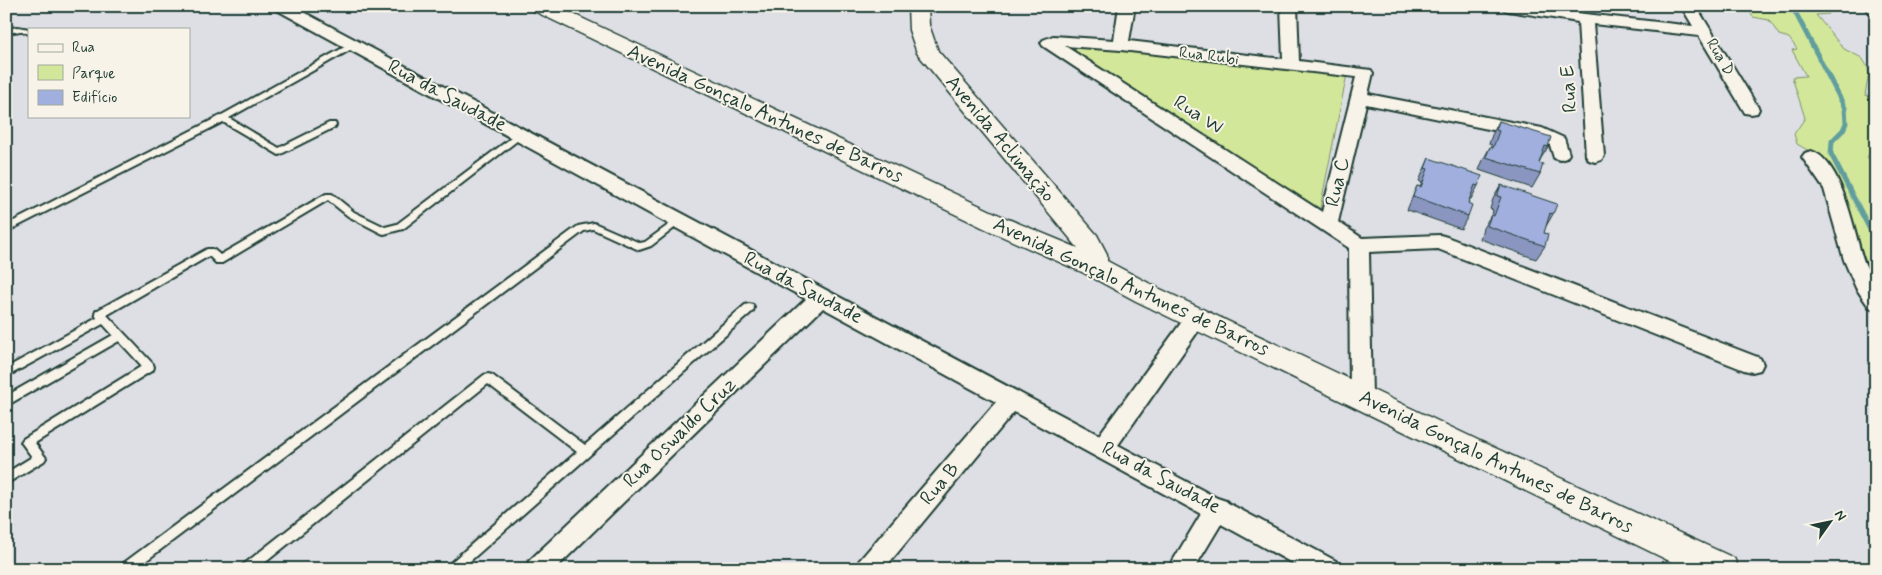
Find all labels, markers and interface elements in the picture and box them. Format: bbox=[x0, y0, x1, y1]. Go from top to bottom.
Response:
legend bbox=[28, 28, 190, 118]
street label: Rua D bbox=[1701, 35, 1739, 79]
text: Rua bbox=[72, 38, 95, 58]
street label: Avenida Gonçalo Antunes de Barros bbox=[623, 38, 908, 190]
street label: Rua Rubi bbox=[1178, 42, 1241, 70]
street label: Rua da Saudade bbox=[383, 53, 511, 139]
text: Parque bbox=[72, 64, 115, 84]
street label: Rua E bbox=[1554, 64, 1584, 114]
street label: Avenida Aclimação bbox=[939, 70, 1061, 208]
text: Edifício bbox=[72, 88, 117, 108]
street label: Rua W bbox=[1168, 89, 1228, 141]
street label: Rua C bbox=[1319, 155, 1357, 209]
street label: Avenida Gonçalo Antunes de Barros bbox=[989, 211, 1274, 363]
street label: Rua da Saudade bbox=[739, 245, 867, 331]
street label: Rua Oswaldo Cruz bbox=[617, 372, 743, 494]
street label: Avenida Gonçalo Antunes de Barros bbox=[1355, 384, 1638, 540]
street label: Rua da Saudade bbox=[1097, 435, 1225, 521]
street label: Rua B bbox=[914, 457, 966, 511]
north arrow bbox=[1804, 498, 1854, 548]
text: N bbox=[1830, 507, 1850, 524]

